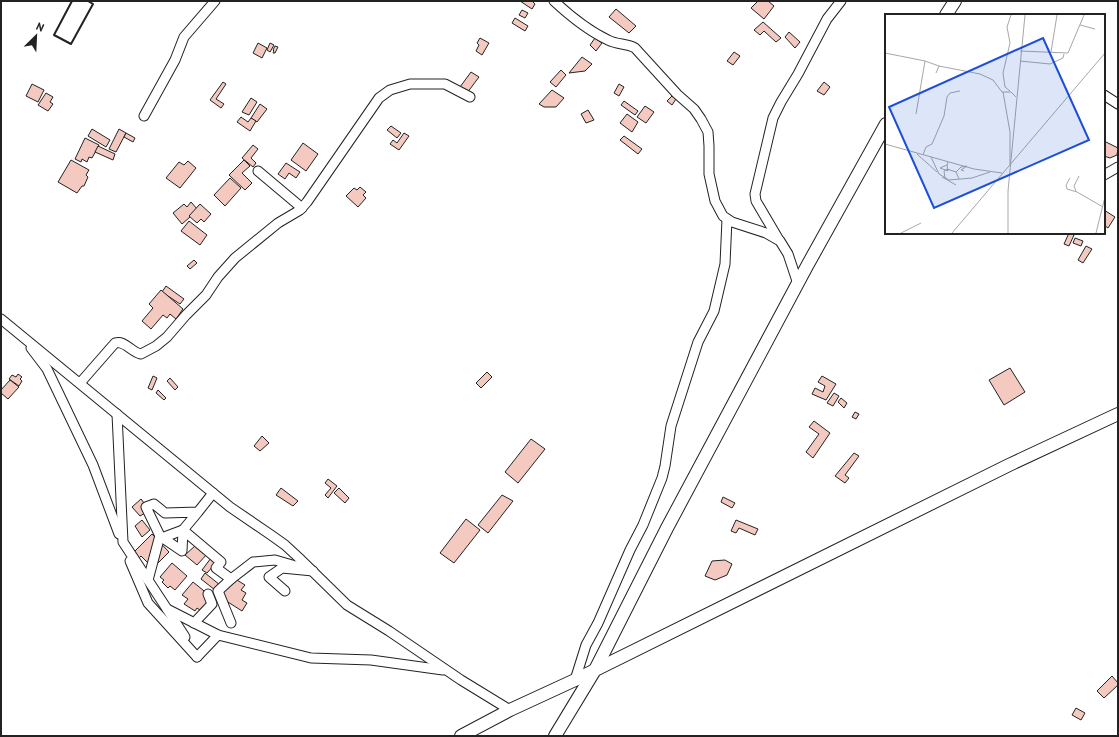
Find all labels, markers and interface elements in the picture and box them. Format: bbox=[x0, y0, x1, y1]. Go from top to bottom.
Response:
inset map bbox=[885, 14, 1105, 234]
north arrow bbox=[16, 16, 56, 56]
text: N bbox=[34, 19, 46, 35]

